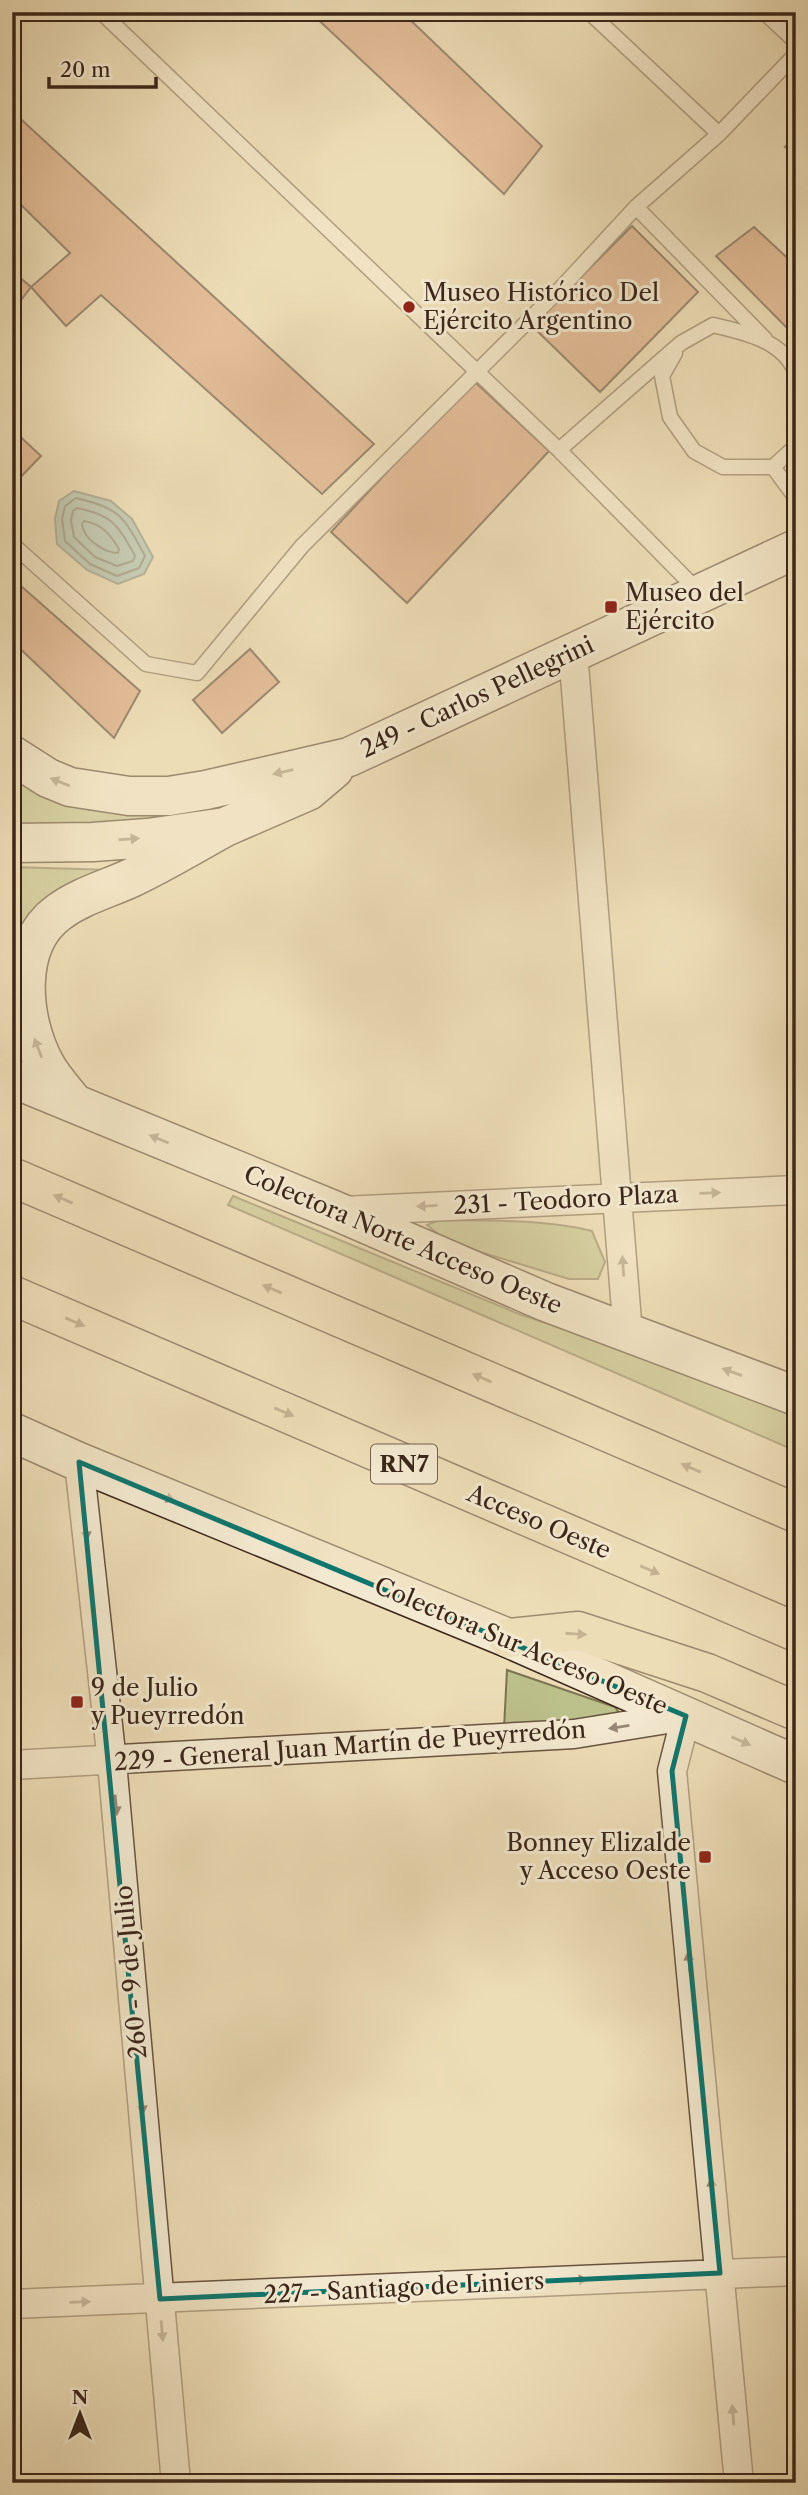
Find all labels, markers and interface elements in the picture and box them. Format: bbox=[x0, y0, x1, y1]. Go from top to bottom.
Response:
scale bar bbox=[49, 46, 156, 90]
text: 20 m bbox=[60, 57, 111, 82]
place label: Museo Histórico Del Ejército Argentino bbox=[423, 278, 659, 335]
marker: Museo Histórico Del Ejército Argentino bbox=[401, 299, 417, 315]
place label: Museo del Ejército bbox=[625, 578, 744, 635]
marker: Museo del Ejército bbox=[603, 599, 619, 615]
street label: 249 - Carlos Pellegrini bbox=[355, 630, 598, 763]
one-way arrow bbox=[272, 767, 294, 778]
one-way arrow bbox=[49, 777, 70, 788]
one-way arrow bbox=[119, 833, 141, 844]
one-way arrow bbox=[33, 1037, 44, 1058]
one-way arrow bbox=[149, 1133, 170, 1144]
street label: Colectora Norte Acceso Oeste bbox=[240, 1159, 567, 1320]
street label: 231 - Teodoro Plaza bbox=[453, 1179, 679, 1220]
one-way arrow bbox=[700, 1188, 722, 1199]
one-way arrow bbox=[53, 1193, 74, 1204]
one-way arrow bbox=[416, 1201, 438, 1212]
one-way arrow bbox=[617, 1255, 628, 1277]
one-way arrow bbox=[262, 1283, 283, 1294]
one-way arrow bbox=[65, 1316, 85, 1328]
one-way arrow bbox=[721, 1366, 742, 1377]
one-way arrow bbox=[471, 1372, 492, 1383]
one-way arrow bbox=[274, 1406, 294, 1418]
road number: RN7 bbox=[371, 1444, 437, 1484]
one-way arrow bbox=[680, 1462, 701, 1473]
street label: Acceso Oeste bbox=[462, 1478, 615, 1565]
one-way arrow bbox=[154, 1492, 175, 1503]
one-way arrow bbox=[81, 1519, 92, 1541]
one-way arrow bbox=[640, 1564, 661, 1575]
street label: Colectora Sur Acceso Oeste bbox=[370, 1570, 672, 1721]
one-way arrow bbox=[565, 1629, 587, 1640]
place label: 9 de Julio y Pueyrredón bbox=[90, 1673, 245, 1730]
marker: 9 de Julio y Pueyrredón bbox=[69, 1694, 85, 1710]
street label: 229 - General Juan Martín de Pueyrredón bbox=[113, 1715, 587, 1776]
one-way arrow bbox=[608, 1722, 630, 1733]
one-way arrow bbox=[731, 1735, 751, 1747]
one-way arrow bbox=[111, 1794, 122, 1816]
place label: Bonney Elizalde y Acceso Oeste bbox=[506, 1828, 691, 1885]
marker: Bonney Elizalde y Acceso Oeste bbox=[697, 1849, 713, 1865]
street label: 260 - 9 de Julio bbox=[108, 1884, 153, 2060]
one-way arrow bbox=[684, 1951, 695, 1973]
one-way arrow bbox=[137, 2094, 148, 2116]
one-way arrow bbox=[706, 2177, 717, 2199]
street label: 227 - Santiago de Liniers bbox=[263, 2266, 545, 2309]
one-way arrow bbox=[566, 2274, 588, 2285]
one-way arrow bbox=[70, 2296, 92, 2307]
one-way arrow bbox=[157, 2320, 168, 2342]
north arrow bbox=[46, 2380, 116, 2450]
text: N bbox=[72, 2386, 88, 2409]
one-way arrow bbox=[727, 2404, 738, 2426]

